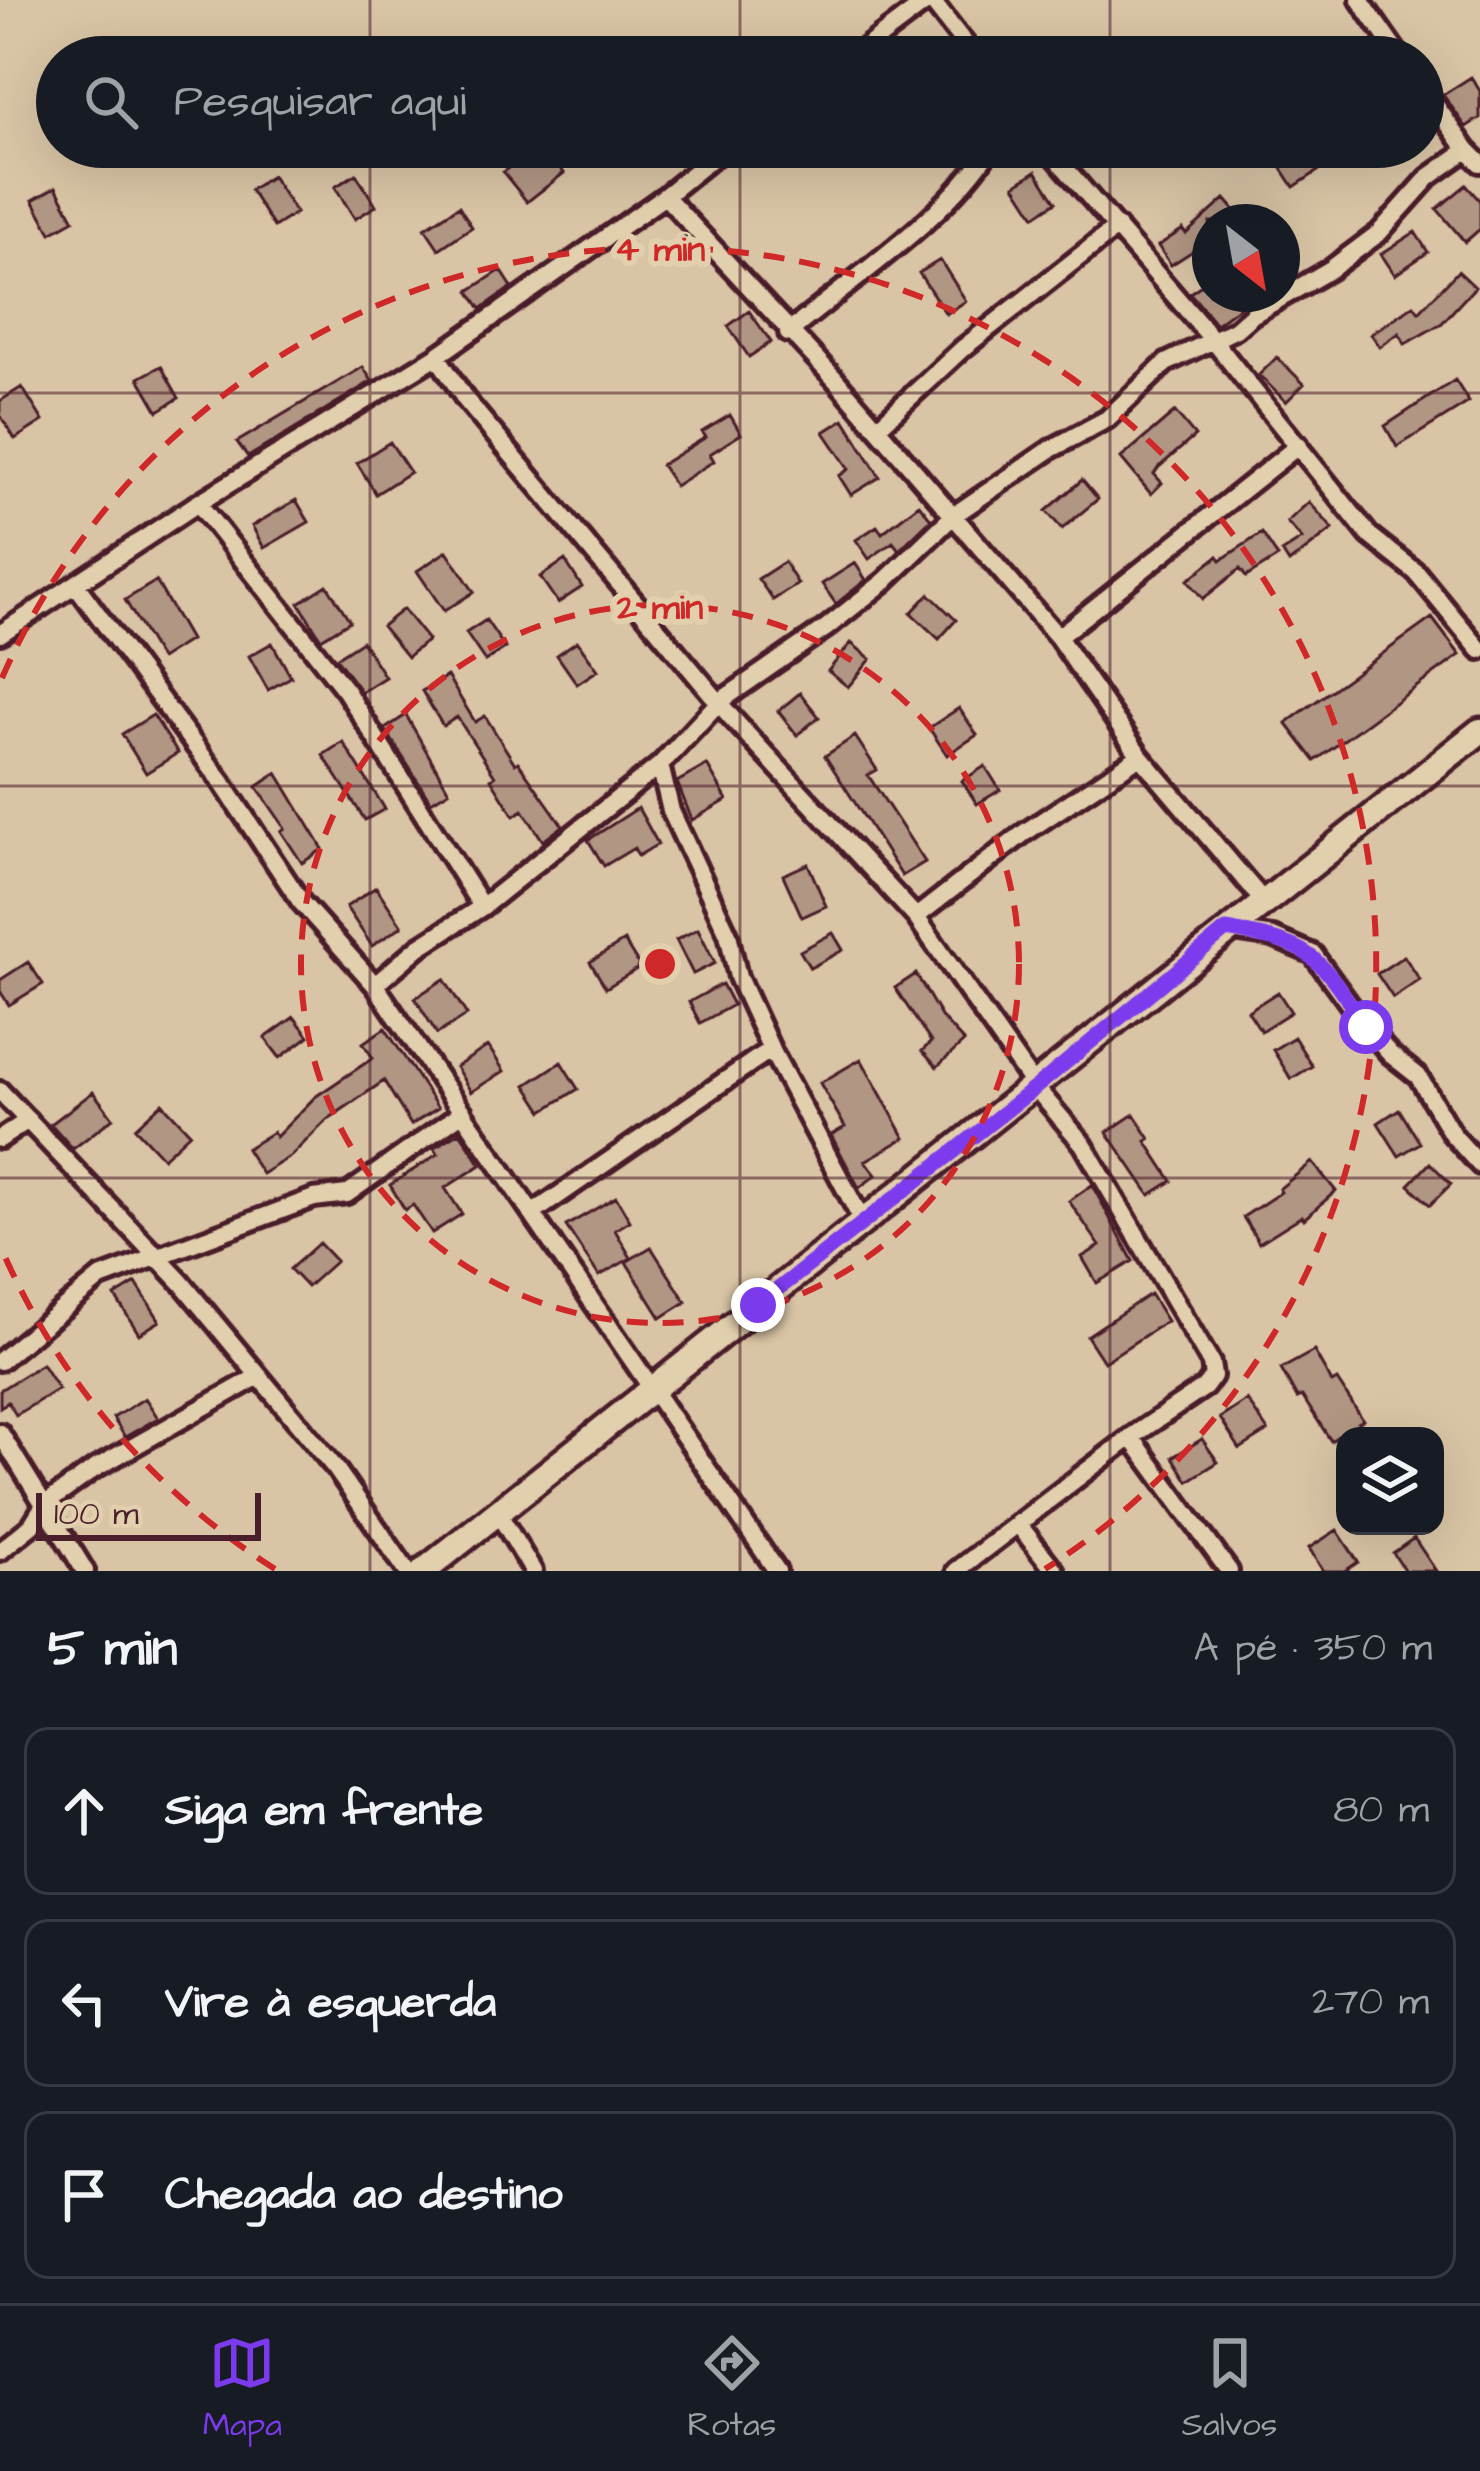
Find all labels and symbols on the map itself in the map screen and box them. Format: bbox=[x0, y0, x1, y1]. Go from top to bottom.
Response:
north arrow bbox=[1192, 204, 1300, 312]
text: 4 min bbox=[615, 224, 705, 275]
text: 2 min bbox=[616, 582, 703, 633]
centre of rings bbox=[639, 943, 681, 985]
route start bbox=[1339, 1000, 1393, 1054]
route end bbox=[731, 1278, 785, 1332]
scale bar bbox=[36, 1487, 261, 1540]

